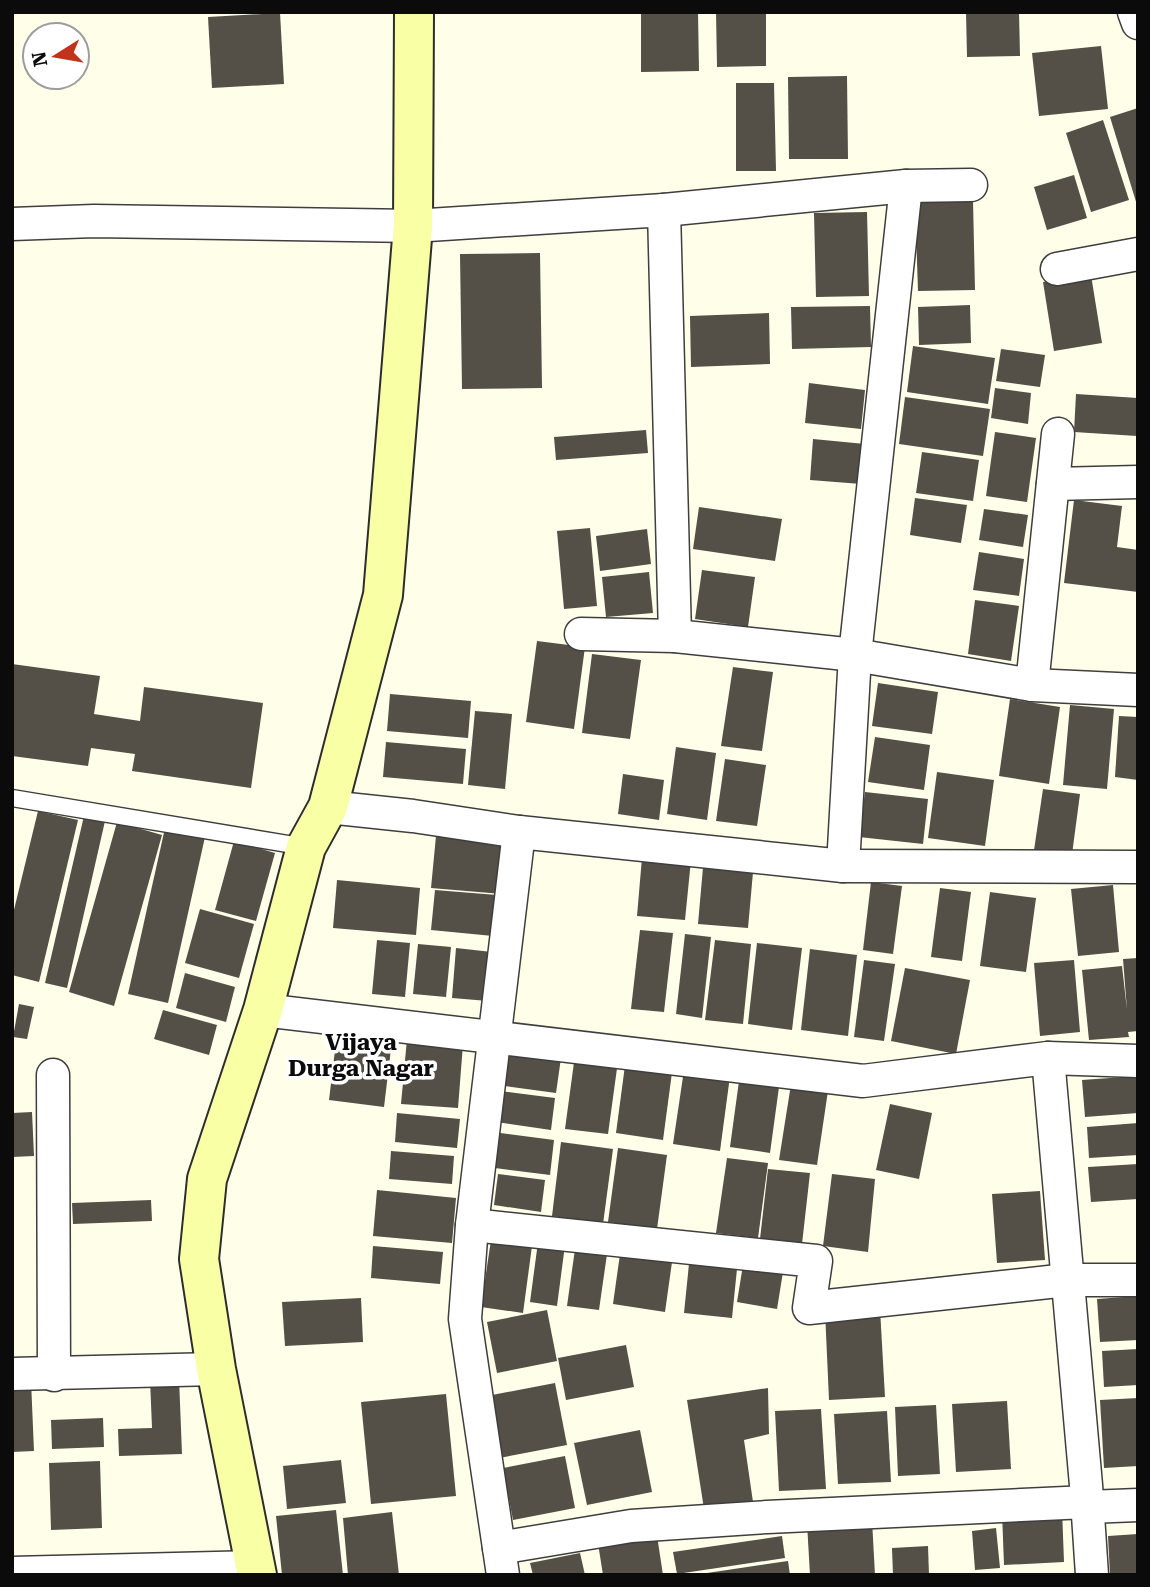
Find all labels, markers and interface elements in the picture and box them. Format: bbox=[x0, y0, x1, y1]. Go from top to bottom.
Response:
north arrow bbox=[21, 21, 91, 91]
text: N bbox=[27, 49, 52, 69]
district label: Vijaya Durga Nagar bbox=[288, 1029, 434, 1082]

